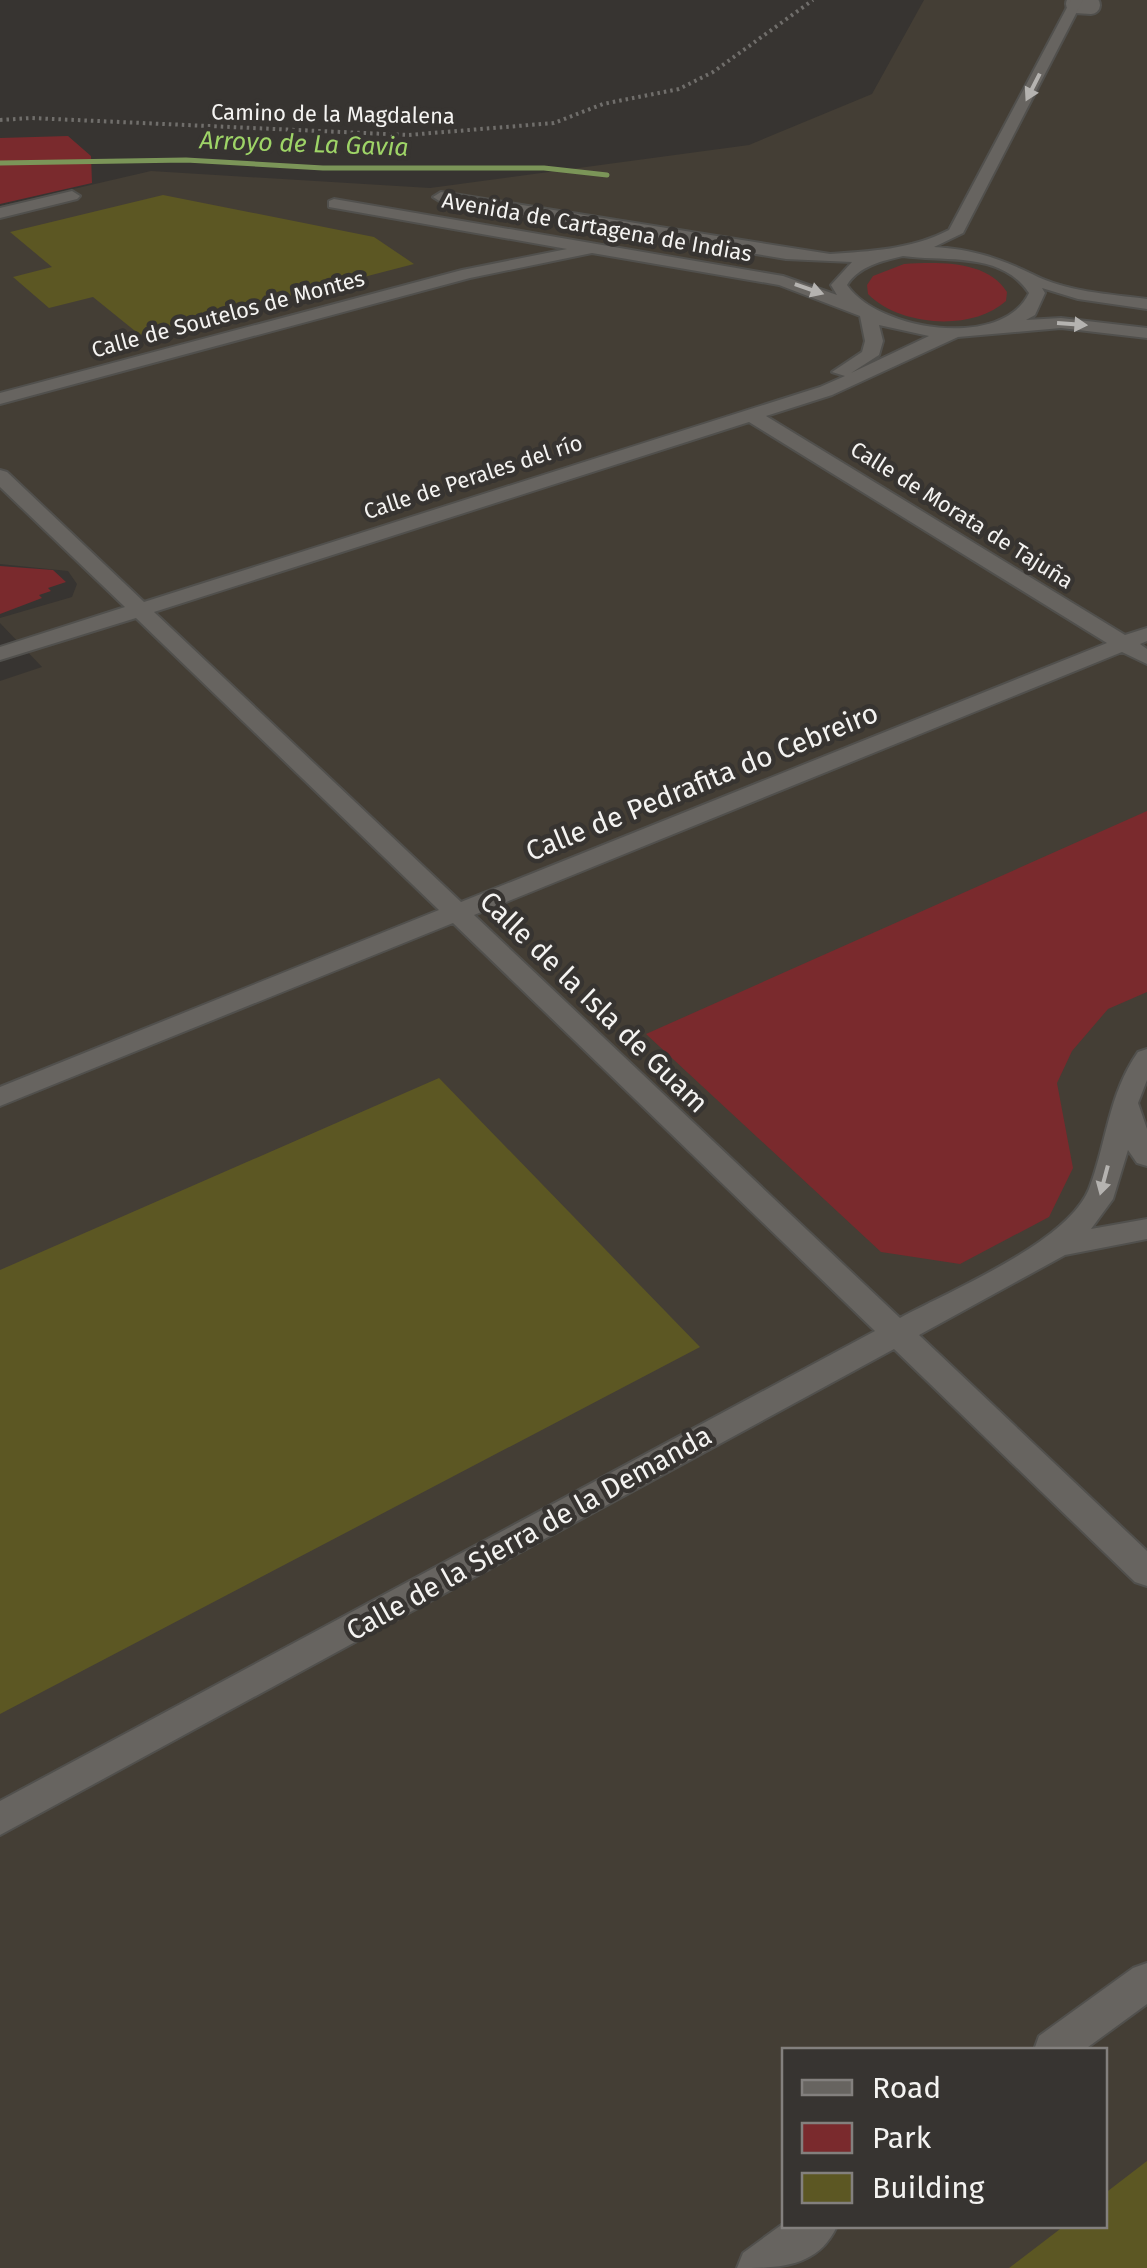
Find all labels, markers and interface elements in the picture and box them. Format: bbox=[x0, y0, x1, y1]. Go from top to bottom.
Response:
one-way arrow bbox=[1025, 72, 1042, 101]
street label: Camino de la Magdalena bbox=[211, 98, 455, 130]
water label: Arroyo de La Gavia bbox=[198, 125, 409, 163]
street label: Avenida de Cartagena de Indias bbox=[440, 186, 754, 268]
street label: Calle de Soutelos de Montes bbox=[88, 265, 368, 363]
one-way arrow bbox=[794, 282, 824, 297]
one-way arrow bbox=[1057, 317, 1088, 333]
street label: Calle de Perales del río bbox=[360, 429, 586, 525]
street label: Calle de Morata de Tajuña bbox=[846, 435, 1078, 595]
street label: Calle de Pedrafita do Cebreiro bbox=[521, 696, 883, 868]
street label: Calle de la Isla de Guam bbox=[473, 885, 715, 1119]
one-way arrow bbox=[1095, 1165, 1111, 1196]
street label: Calle de la Sierra de la Demanda bbox=[341, 1419, 717, 1647]
legend bbox=[782, 2048, 1107, 2228]
text: Road bbox=[872, 2070, 941, 2106]
text: Park bbox=[872, 2120, 932, 2156]
text: Building bbox=[872, 2170, 985, 2206]

